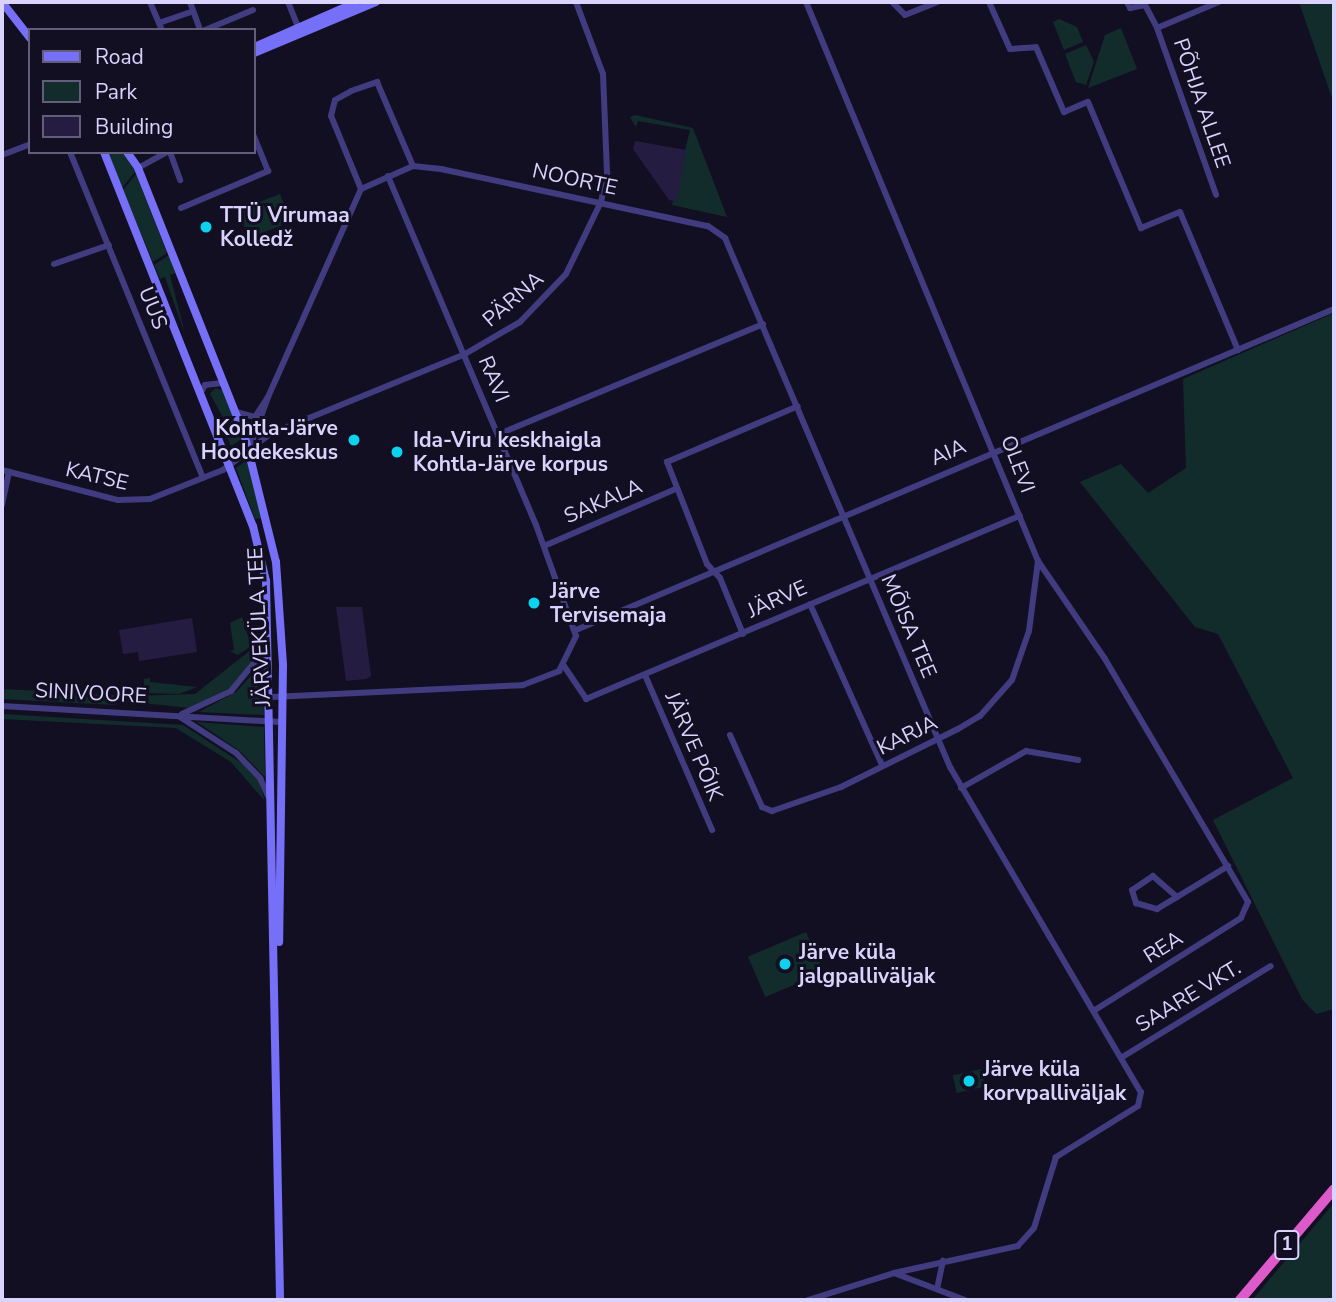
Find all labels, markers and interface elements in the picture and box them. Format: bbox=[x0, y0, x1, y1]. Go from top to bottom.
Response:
legend bbox=[28, 28, 256, 154]
street label: PÕHJA ALLEE bbox=[1168, 35, 1236, 171]
text: Road bbox=[95, 43, 144, 71]
text: Park bbox=[95, 78, 137, 106]
text: Building bbox=[95, 113, 173, 141]
street label: NOORTE bbox=[530, 158, 620, 200]
place label: TTÜ Virumaa Kolledž bbox=[220, 202, 350, 252]
marker: TTÜ Virumaa Kolledž bbox=[198, 219, 214, 235]
street label: PÄRNA bbox=[478, 266, 548, 332]
street label: UUS bbox=[133, 283, 173, 333]
street label: RAVI bbox=[473, 352, 515, 406]
place label: Kohtla-Järve Hooldekeskus bbox=[201, 415, 338, 465]
place label: Ida-Viru keskhaigla Kohtla-Järve korpus bbox=[413, 427, 608, 477]
marker: Kohtla-Järve Hooldekeskus bbox=[344, 430, 364, 450]
street label: OLEVI bbox=[996, 432, 1040, 496]
street label: AIA bbox=[927, 433, 969, 471]
marker: Ida-Viru keskhaigla Kohtla-Järve korpus bbox=[387, 442, 407, 462]
street label: KATSE bbox=[63, 457, 131, 495]
street label: SAKALA bbox=[560, 473, 646, 529]
street label: JÄRVEKÜLA TEE bbox=[242, 547, 276, 707]
street label: MÕISA TEE bbox=[876, 570, 942, 682]
street label: JÄRVE bbox=[743, 575, 811, 623]
place label: Järve Tervisemaja bbox=[550, 578, 667, 628]
marker: Järve Tervisemaja bbox=[524, 593, 544, 613]
street label: SINIVOORE bbox=[34, 677, 148, 709]
street label: JÄRVE PÕIK bbox=[660, 688, 728, 804]
street label: KARJA bbox=[873, 710, 941, 760]
street label: REA bbox=[1139, 925, 1187, 969]
place label: Järve küla jalgpalliväljak bbox=[799, 939, 935, 989]
street label: SAARE VKT. bbox=[1131, 955, 1245, 1037]
marker: Järve küla jalgpalliväljak bbox=[777, 956, 793, 972]
place label: Järve küla korvpalliväljak bbox=[983, 1056, 1126, 1106]
marker: Järve küla korvpalliväljak bbox=[961, 1073, 977, 1089]
road number: 1 bbox=[1273, 1230, 1301, 1260]

